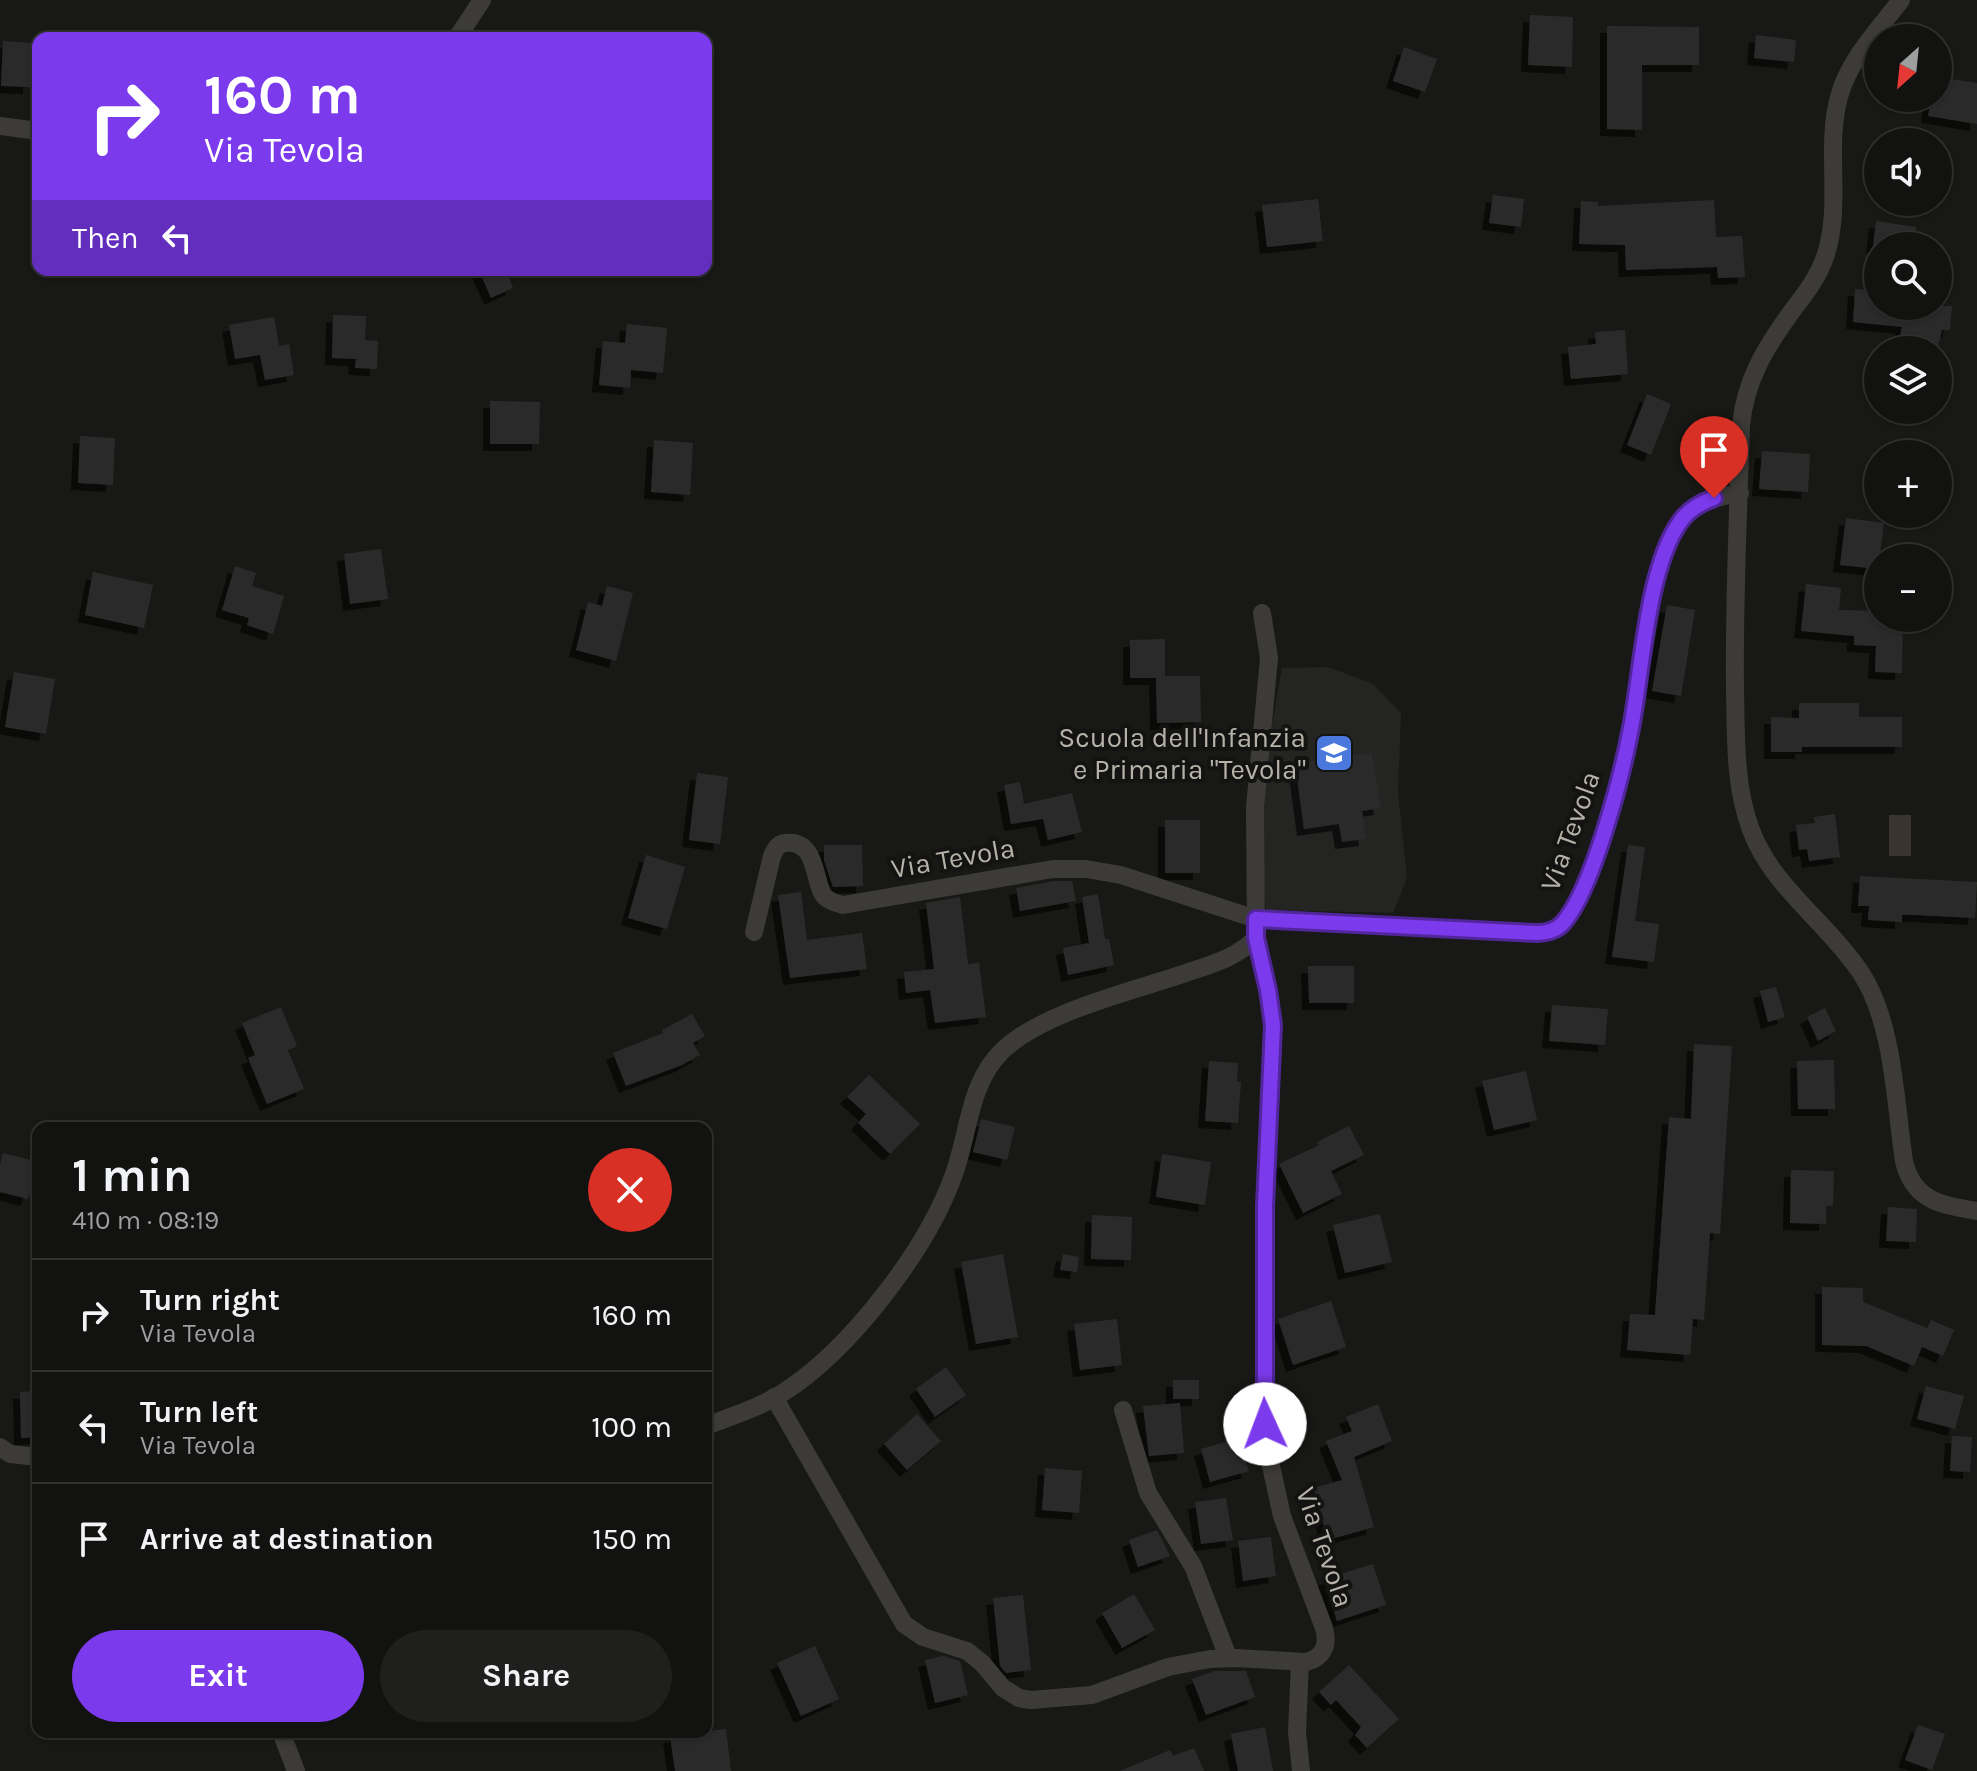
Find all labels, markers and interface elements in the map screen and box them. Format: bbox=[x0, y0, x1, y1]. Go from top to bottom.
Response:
north arrow bbox=[1864, 24, 1952, 112]
map controls bbox=[1864, 24, 1952, 632]
text: 160 m bbox=[204, 62, 361, 127]
icon: right bbox=[72, 64, 176, 168]
button: sound bbox=[1864, 128, 1952, 216]
text: Via Tevola bbox=[204, 129, 365, 171]
icon: left bbox=[155, 216, 199, 260]
text: Then bbox=[72, 220, 139, 256]
button: search bbox=[1864, 232, 1952, 320]
button: layers bbox=[1864, 336, 1952, 424]
pin bbox=[1680, 416, 1748, 498]
icon: arrive bbox=[1692, 428, 1736, 472]
button: + bbox=[1864, 440, 1952, 528]
button: − bbox=[1864, 544, 1952, 632]
place label: Scuola dell'Infanzia e Primaria "Tevola" bbox=[1058, 721, 1306, 786]
school or university icon: Scuola dell'Infanzia e Primaria "Tevola" bbox=[1313, 732, 1355, 774]
street label: Via Tevola bbox=[1533, 767, 1607, 895]
street label: Via Tevola bbox=[889, 831, 1017, 885]
text: 1 min bbox=[72, 1147, 192, 1203]
button: close bbox=[588, 1148, 672, 1232]
text: 410 m · 08:19 bbox=[72, 1205, 219, 1236]
text: Turn right bbox=[140, 1282, 280, 1318]
icon: right bbox=[72, 1293, 116, 1337]
text: 160 m bbox=[592, 1297, 672, 1333]
text: Via Tevola bbox=[140, 1318, 256, 1349]
position arrow bbox=[1223, 1382, 1307, 1466]
text: Turn left bbox=[140, 1394, 258, 1430]
icon: left bbox=[72, 1405, 116, 1449]
text: 100 m bbox=[591, 1409, 672, 1445]
text: Via Tevola bbox=[140, 1430, 256, 1461]
street label: Via Tevola bbox=[1289, 1482, 1361, 1612]
icon: arrive bbox=[72, 1517, 116, 1561]
text: Arrive at destination bbox=[140, 1521, 434, 1557]
text: 150 m bbox=[592, 1521, 672, 1557]
button: Exit bbox=[72, 1630, 364, 1722]
button: Share bbox=[380, 1630, 672, 1722]

